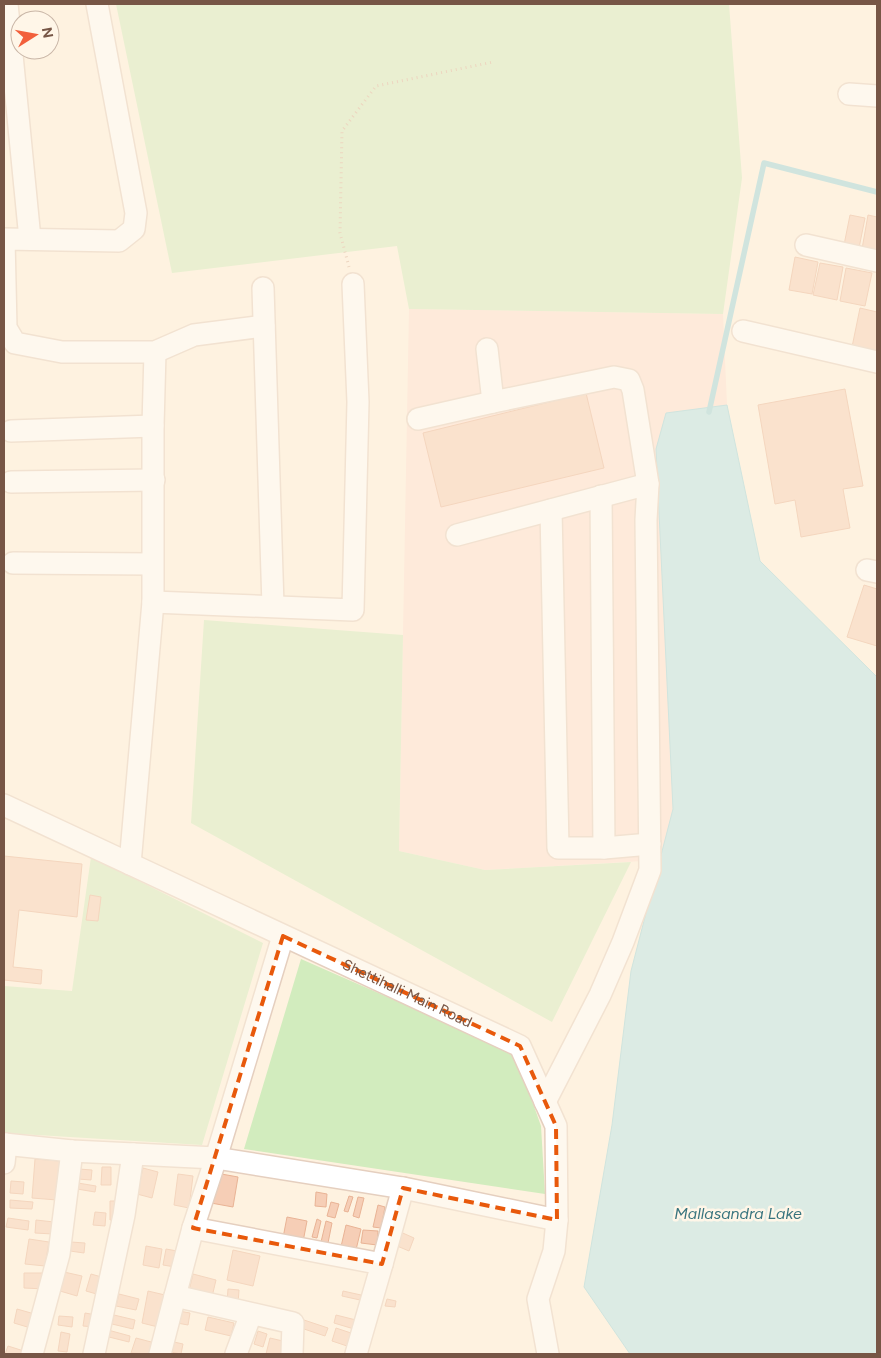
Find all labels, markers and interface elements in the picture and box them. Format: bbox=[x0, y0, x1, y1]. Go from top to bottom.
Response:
north arrow bbox=[10, 10, 60, 60]
text: N bbox=[38, 26, 57, 40]
street label: Shettihalli Main Road bbox=[340, 955, 475, 1031]
water label: Mallasandra Lake bbox=[674, 1204, 802, 1223]

